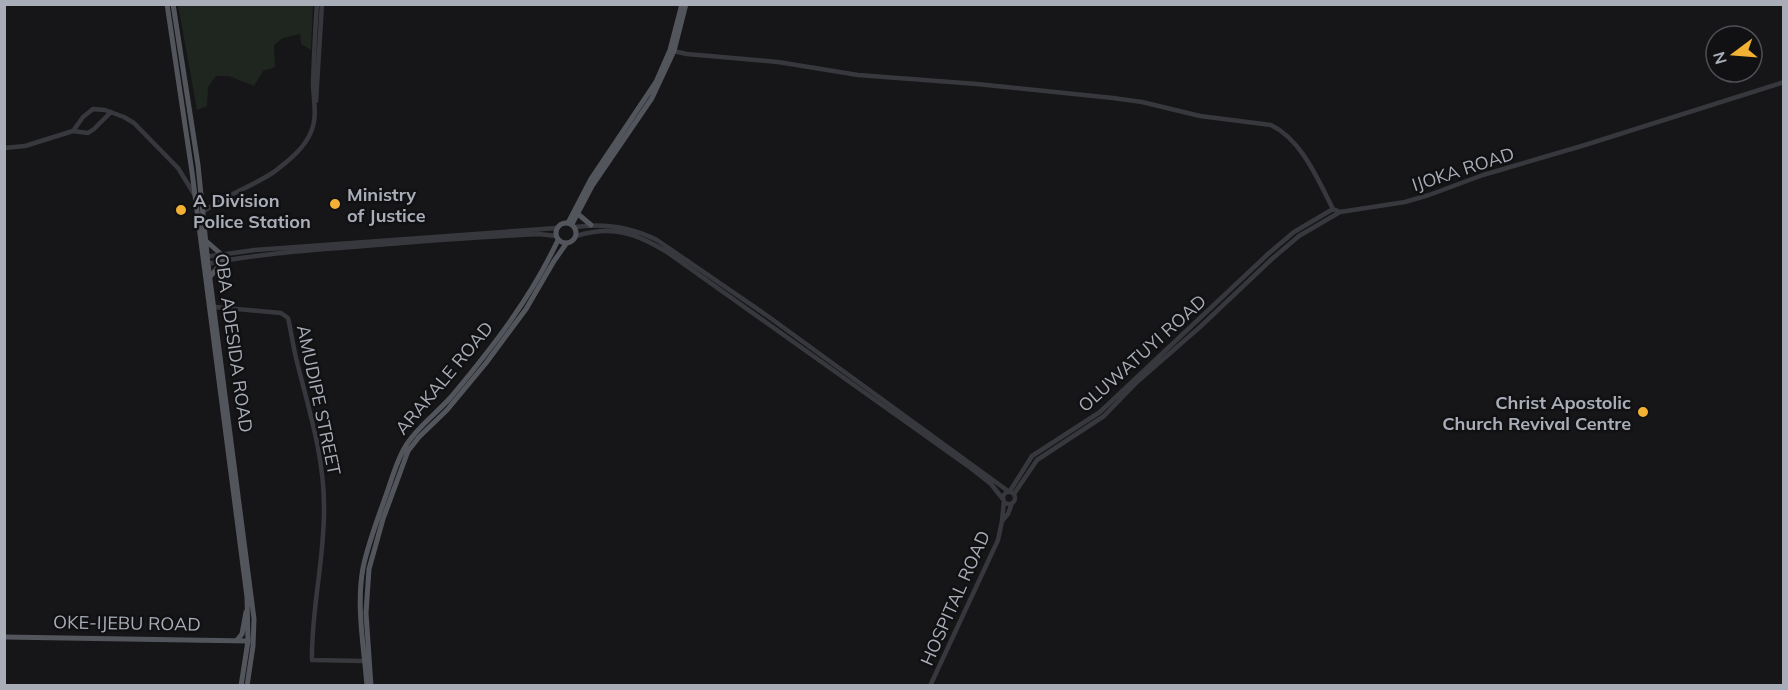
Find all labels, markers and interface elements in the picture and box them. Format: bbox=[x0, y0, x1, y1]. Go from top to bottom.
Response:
north arrow bbox=[1704, 24, 1764, 84]
text: N bbox=[1708, 50, 1731, 67]
street label: IJOKA ROAD bbox=[1409, 142, 1517, 196]
place label: Ministry of Justice bbox=[347, 183, 426, 227]
place label: A Division Police Station bbox=[193, 189, 311, 233]
marker: Ministry of Justice bbox=[328, 197, 342, 211]
marker: A Division Police Station bbox=[174, 203, 188, 217]
street label: OBA ADESIDA ROAD bbox=[210, 252, 258, 434]
street label: OLUWATUYI ROAD bbox=[1073, 289, 1211, 417]
street label: ARAKALE ROAD bbox=[390, 317, 498, 439]
street label: AMUDIPE STREET bbox=[292, 323, 346, 477]
place label: Christ Apostolic Church Revival Centre bbox=[1442, 391, 1631, 435]
marker: Christ Apostolic Church Revival Centre bbox=[1636, 405, 1650, 419]
street label: HOSPITAL ROAD bbox=[915, 527, 995, 669]
street label: OKE-IJEBU ROAD bbox=[53, 610, 201, 636]

